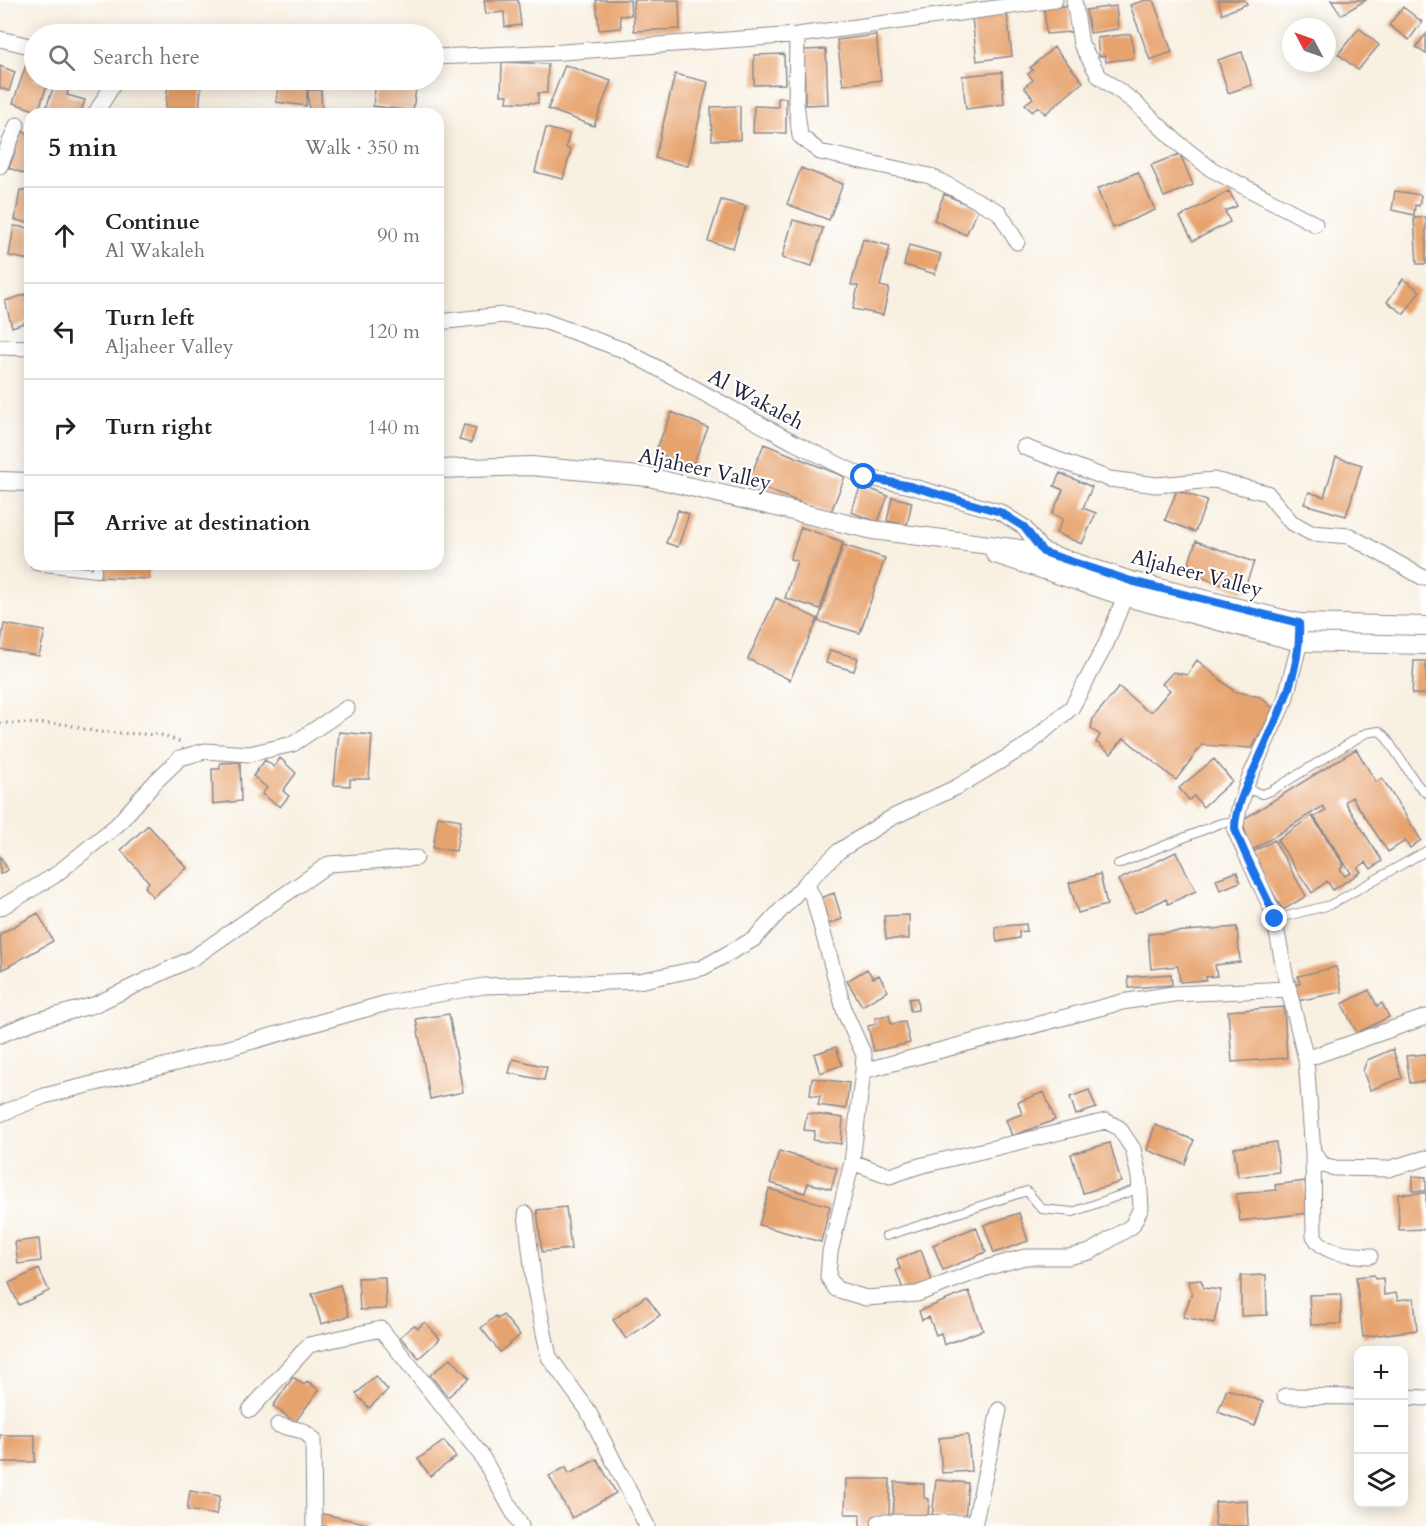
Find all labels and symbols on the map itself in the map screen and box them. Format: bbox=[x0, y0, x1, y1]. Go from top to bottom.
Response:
north arrow bbox=[1282, 18, 1336, 72]
street label: Al Wakaleh bbox=[703, 362, 809, 437]
street label: Aljaheer Valley bbox=[636, 441, 774, 498]
route start bbox=[850, 463, 876, 489]
street label: Aljaheer Valley bbox=[1128, 542, 1266, 605]
route end bbox=[1261, 905, 1287, 931]

